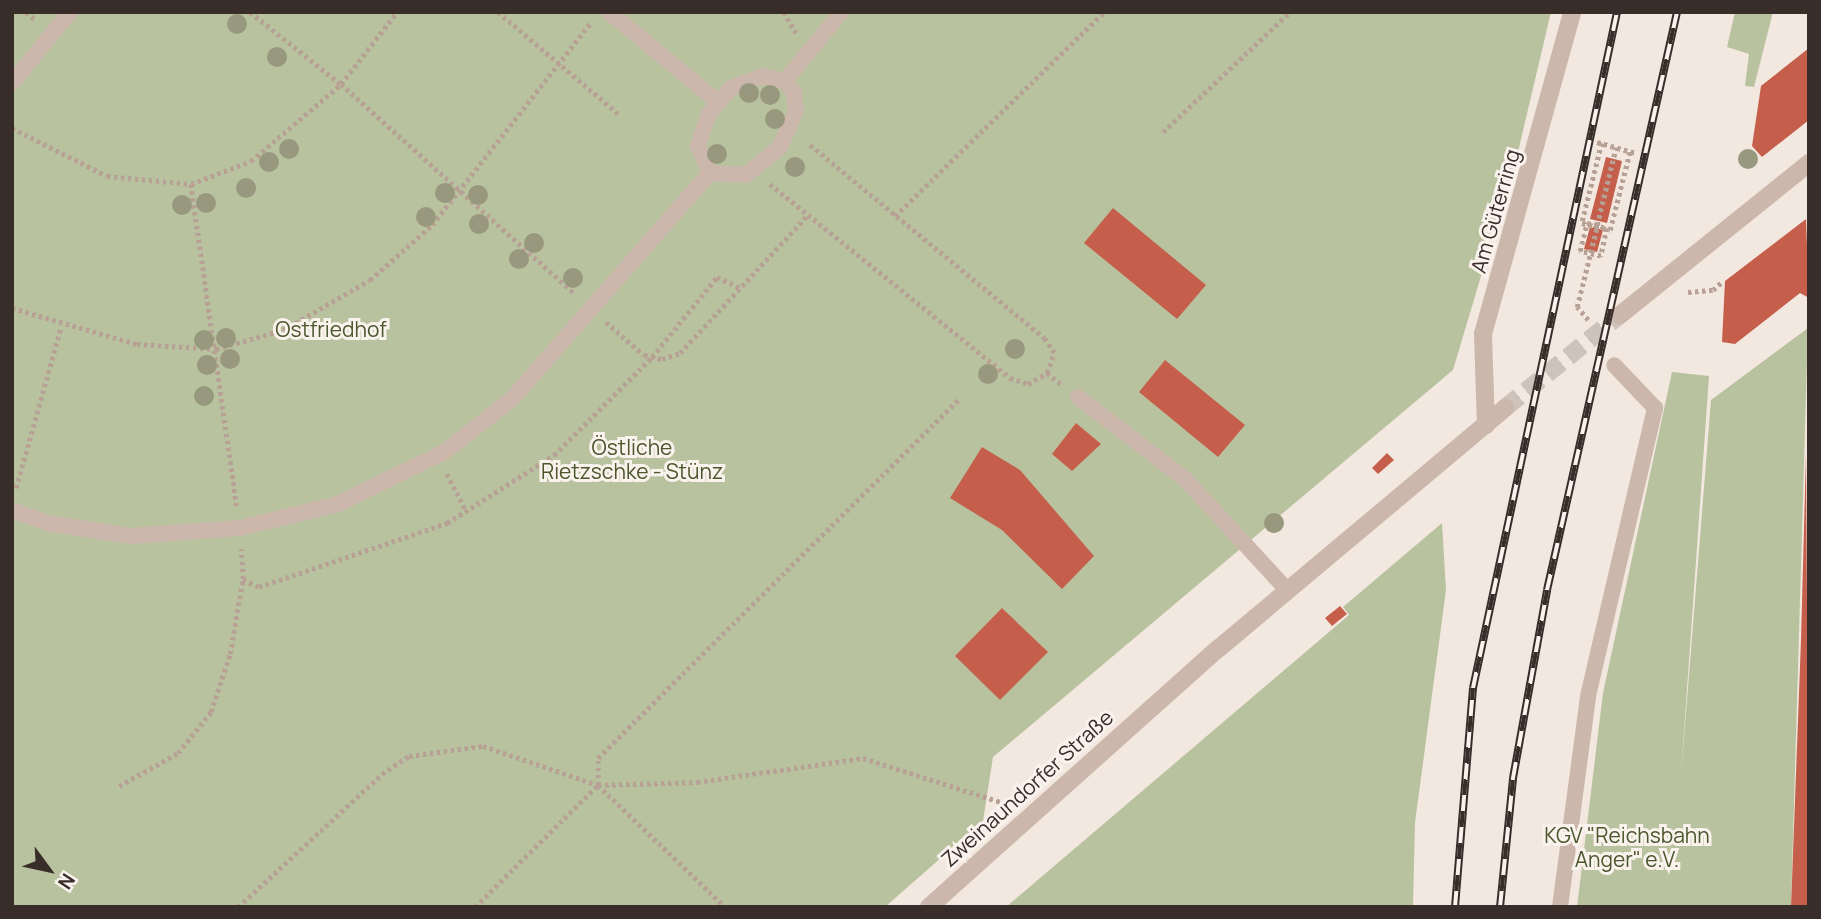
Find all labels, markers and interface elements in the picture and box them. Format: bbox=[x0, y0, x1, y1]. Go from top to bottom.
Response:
street label: Am Güterring bbox=[1465, 146, 1525, 276]
park label: Ostfriedhof bbox=[275, 316, 387, 342]
park label: Östliche Rietzschke - Stünz bbox=[541, 434, 723, 484]
street label: Zweinaundorfer Straße bbox=[936, 704, 1118, 872]
park label: KGV "Reichsbahn Anger" e.V. bbox=[1544, 822, 1710, 872]
north arrow bbox=[14, 835, 84, 905]
text: N bbox=[52, 869, 81, 894]

